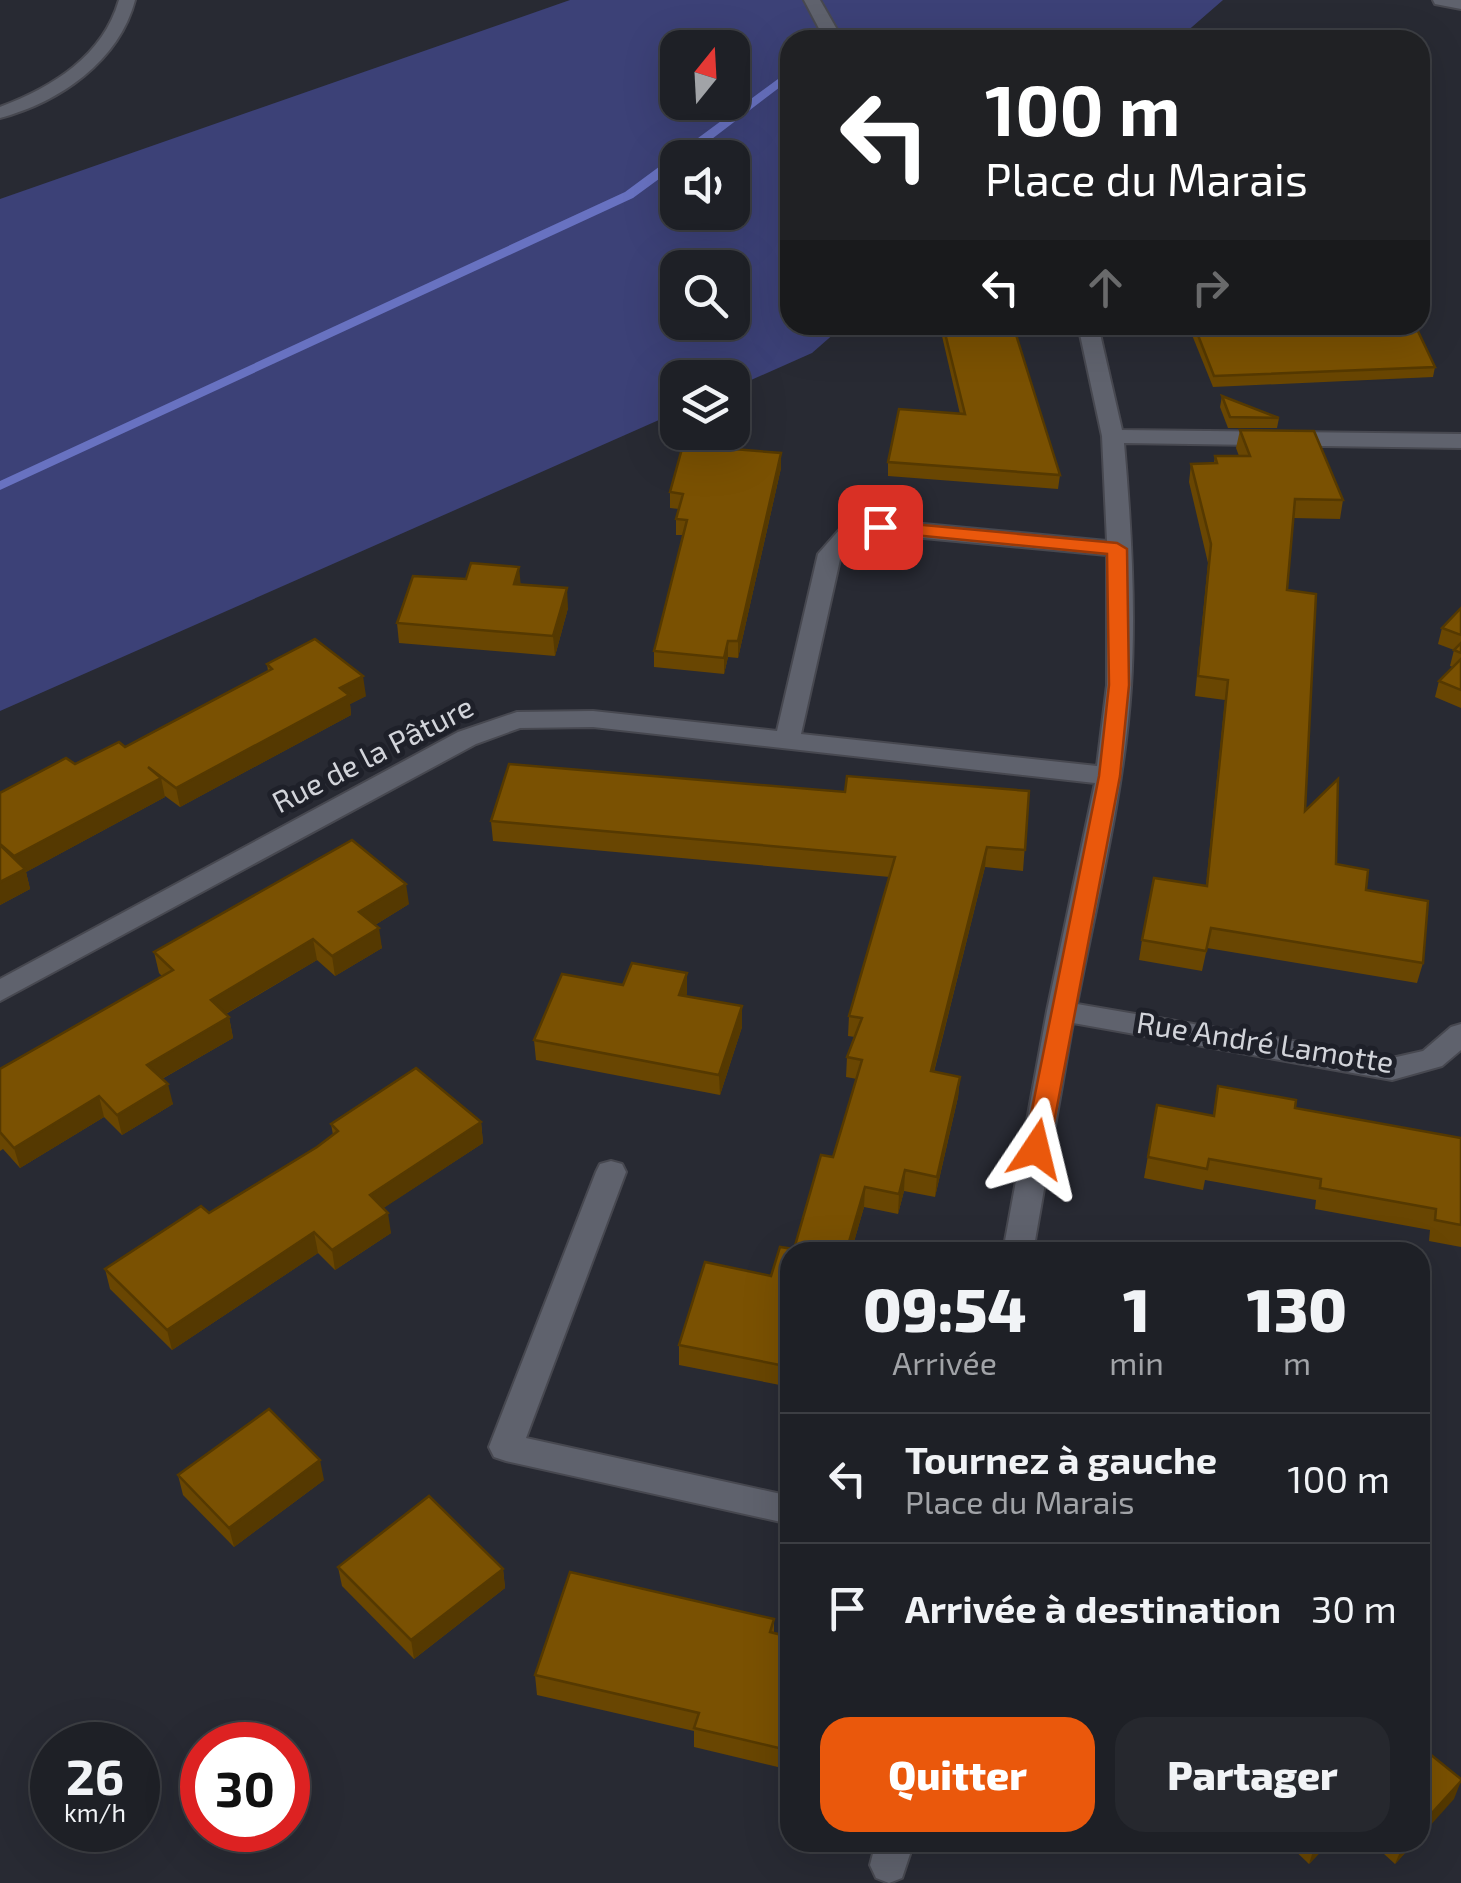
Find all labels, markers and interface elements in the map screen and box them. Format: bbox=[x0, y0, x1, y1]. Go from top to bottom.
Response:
north arrow bbox=[660, 30, 750, 120]
map controls bbox=[660, 30, 750, 450]
text: 100 m bbox=[985, 66, 1180, 150]
icon: left bbox=[820, 70, 950, 200]
button: sound bbox=[660, 140, 750, 230]
text: Place du Marais bbox=[985, 151, 1308, 205]
button: search bbox=[660, 250, 750, 340]
icon: left bbox=[973, 260, 1028, 315]
icon: ahead bbox=[1078, 260, 1133, 315]
icon: right bbox=[1183, 260, 1238, 315]
button: layers bbox=[660, 360, 750, 450]
pin bbox=[838, 485, 923, 570]
icon: arrive bbox=[853, 500, 908, 555]
street label: Rue de la Pâture bbox=[266, 687, 479, 819]
street label: Rue André Lamotte bbox=[1134, 1003, 1396, 1079]
position arrow bbox=[984, 1097, 1088, 1201]
text: 09:54 bbox=[863, 1272, 1026, 1344]
text: 1 bbox=[1123, 1272, 1150, 1344]
text: 130 bbox=[1247, 1272, 1347, 1344]
text: Arrivée bbox=[892, 1343, 997, 1381]
text: min bbox=[1109, 1343, 1164, 1381]
text: m bbox=[1283, 1343, 1311, 1381]
text: Tournez à gauche bbox=[905, 1436, 1217, 1482]
icon: left bbox=[820, 1451, 875, 1506]
text: 100 m bbox=[1287, 1455, 1390, 1501]
text: Place du Marais bbox=[905, 1482, 1135, 1520]
icon: arrive bbox=[820, 1581, 875, 1636]
text: Arrivée à destination bbox=[905, 1585, 1281, 1631]
text: 30 m bbox=[1311, 1585, 1397, 1631]
button: Quitter bbox=[820, 1717, 1095, 1832]
button: Partager bbox=[1115, 1717, 1390, 1832]
speed limit sign: 30 bbox=[180, 1722, 310, 1852]
text: 26 bbox=[66, 1745, 124, 1805]
text: km/h bbox=[64, 1797, 126, 1827]

